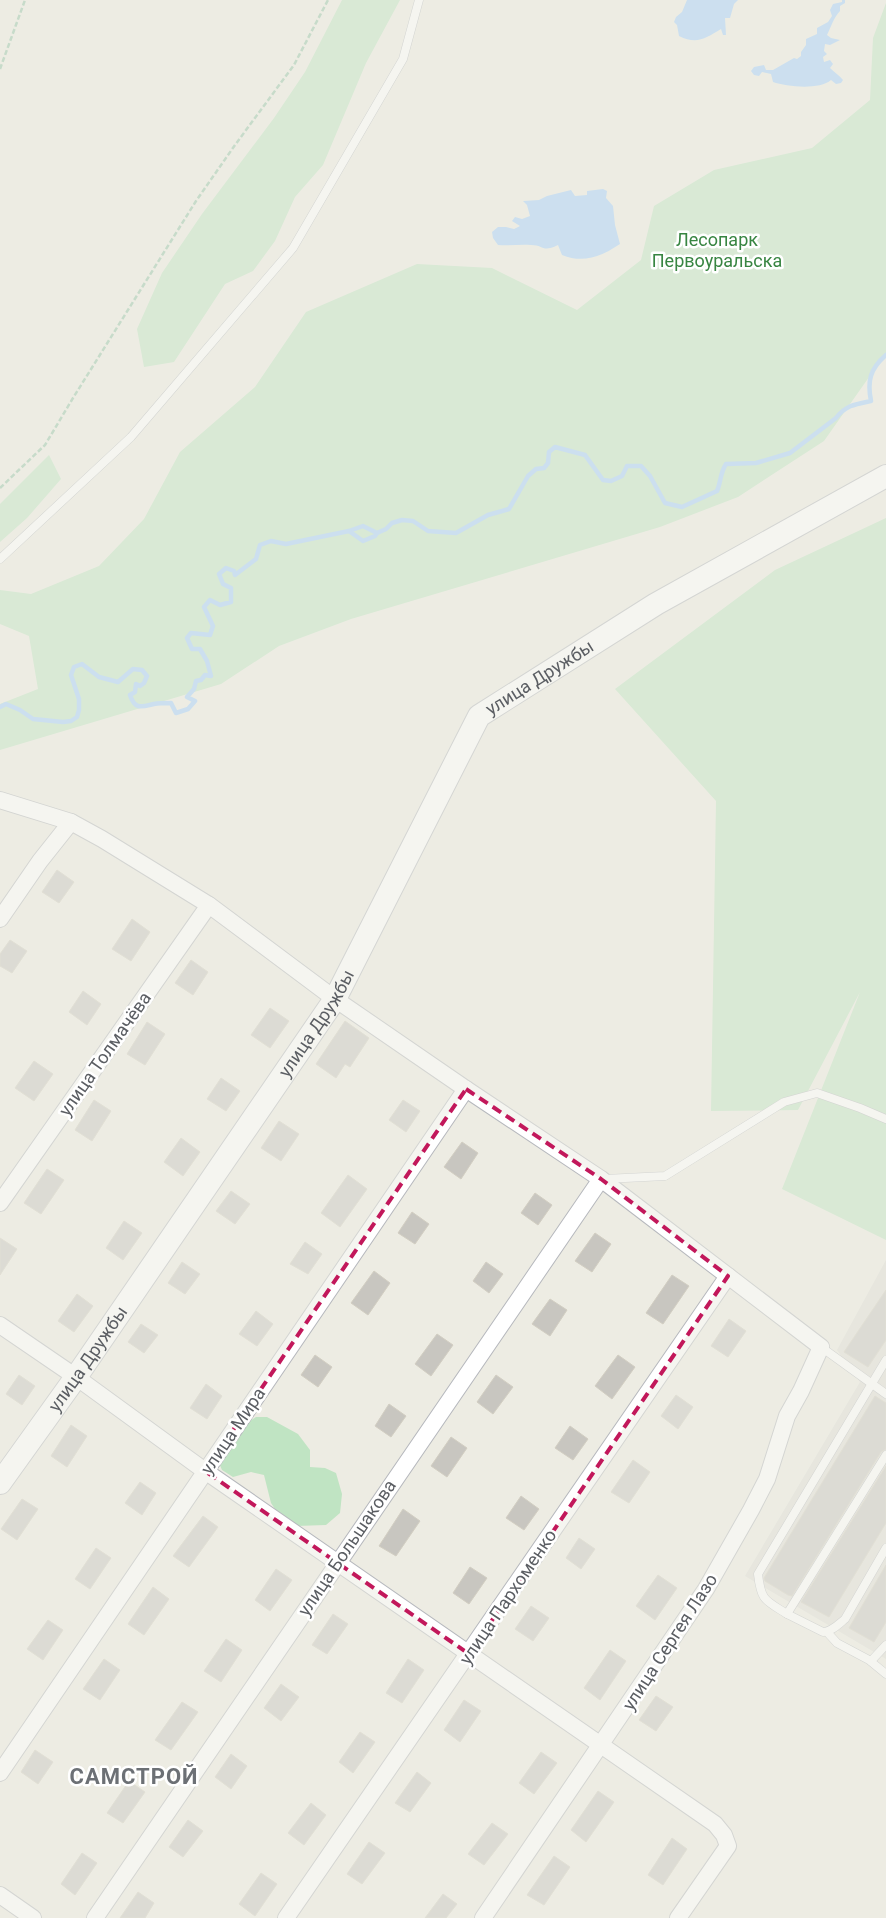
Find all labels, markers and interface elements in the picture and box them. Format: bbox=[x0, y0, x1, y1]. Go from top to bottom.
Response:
park label: Лесопарк Первоуральска bbox=[652, 229, 782, 271]
street label: улица Дружбы bbox=[482, 635, 597, 719]
street label: улица Дружбы bbox=[274, 966, 358, 1081]
street label: улица Толмачёва bbox=[54, 988, 155, 1120]
street label: улица Дружбы bbox=[44, 1302, 131, 1416]
street label: улица Мира bbox=[196, 1383, 269, 1478]
street label: улица Большакова bbox=[293, 1476, 400, 1620]
street label: улица Пархоменко bbox=[455, 1525, 561, 1668]
street label: улица Сергея Лазо bbox=[618, 1570, 722, 1714]
district label: САМСТРОЙ bbox=[70, 1764, 198, 1789]

